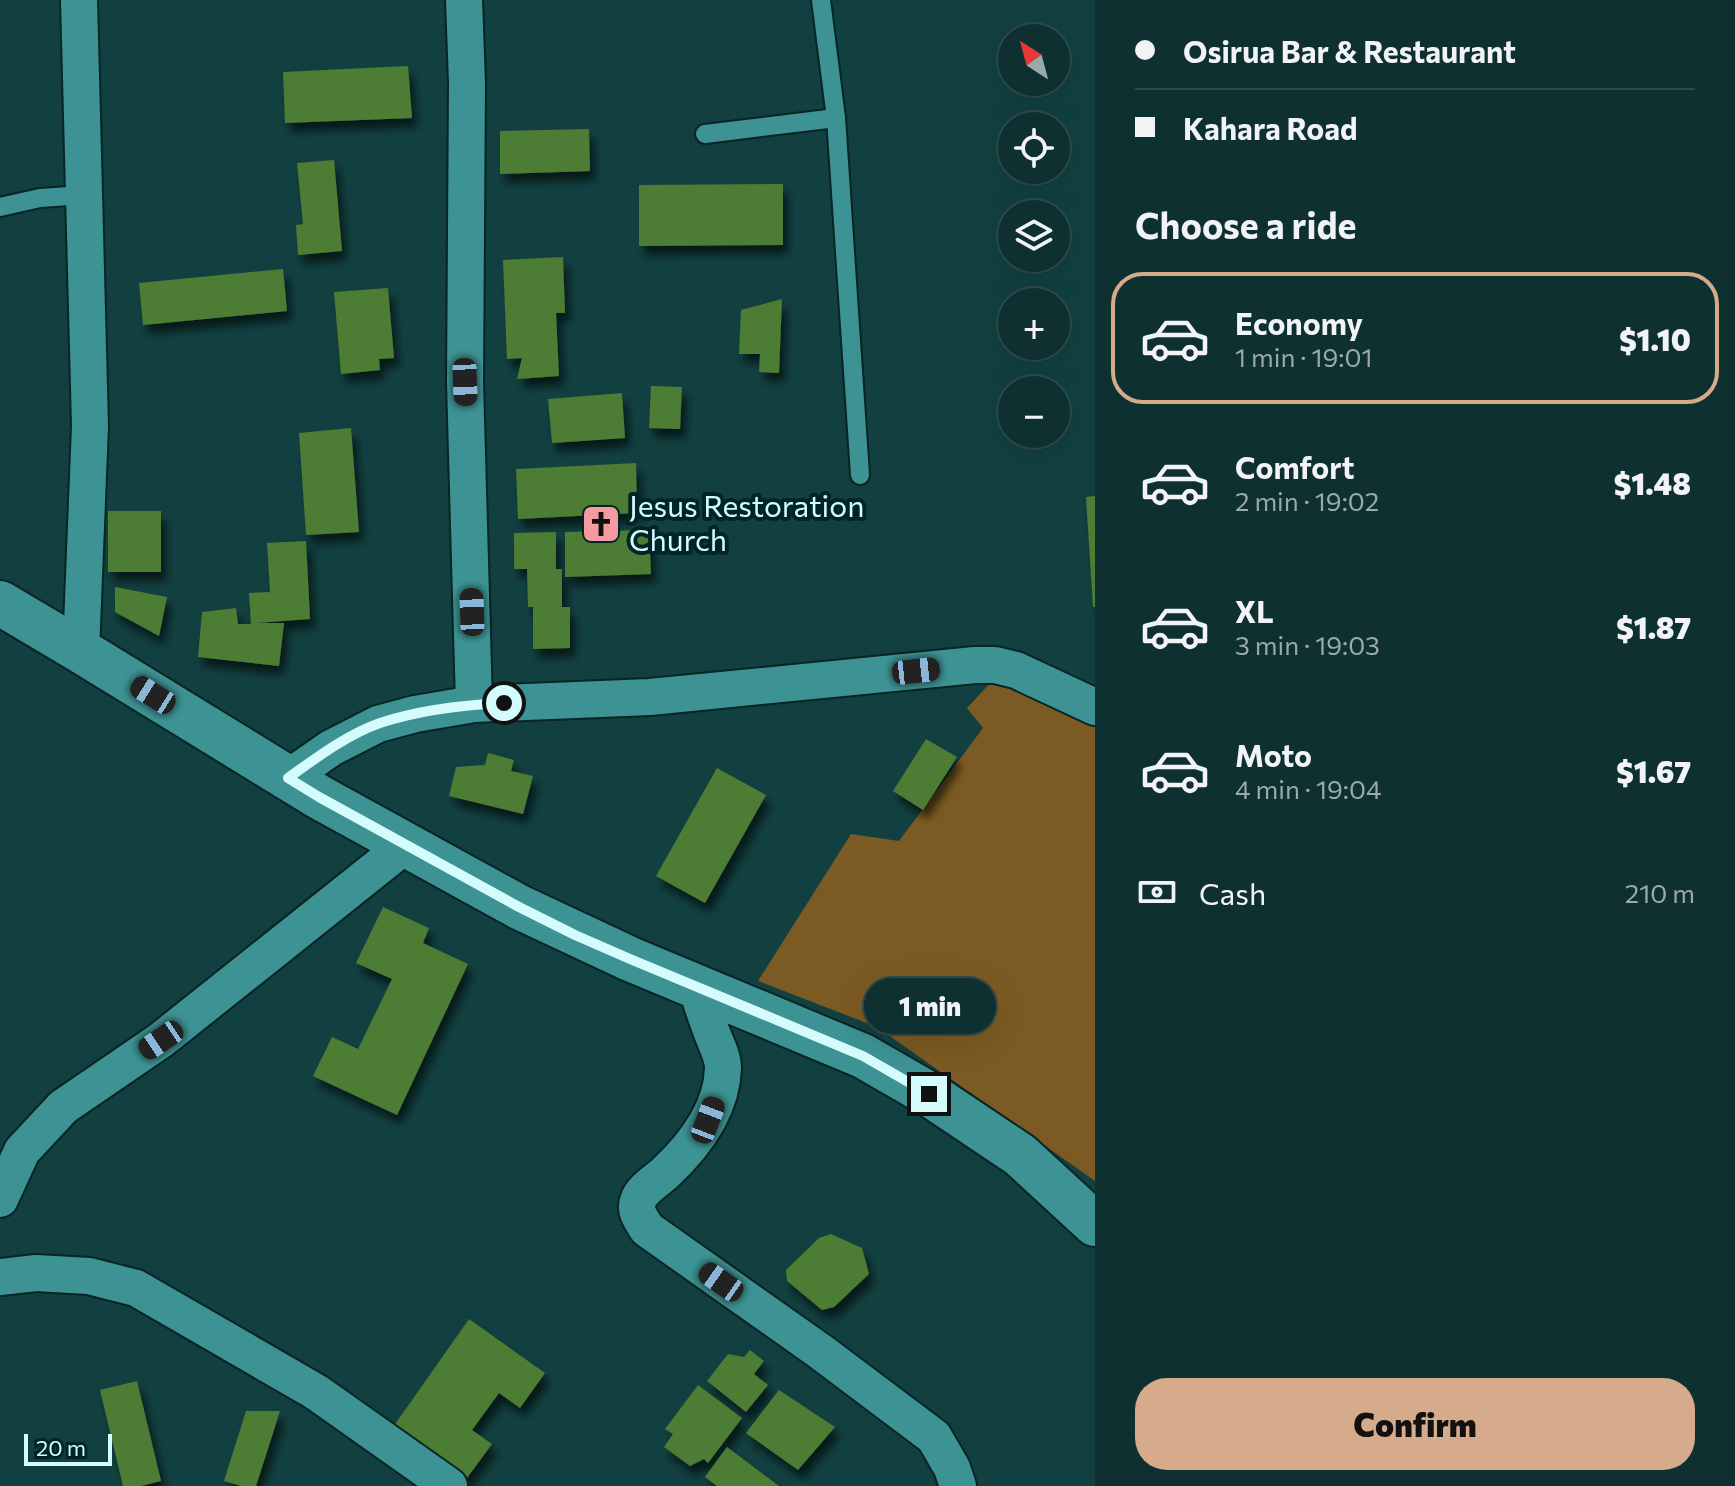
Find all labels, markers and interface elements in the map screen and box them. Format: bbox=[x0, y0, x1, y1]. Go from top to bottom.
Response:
north arrow bbox=[998, 24, 1070, 96]
map controls bbox=[998, 24, 1070, 448]
text: Osirua Bar & Restaurant bbox=[1183, 32, 1516, 69]
text: Kahara Road bbox=[1183, 109, 1358, 146]
button: locate bbox=[998, 112, 1070, 184]
button: layers bbox=[998, 200, 1070, 272]
text: Choose a ride bbox=[1135, 202, 1356, 246]
button: + bbox=[998, 288, 1070, 360]
icon: car bbox=[1139, 302, 1211, 374]
text: Economy bbox=[1235, 304, 1363, 341]
text: $1.10 bbox=[1619, 320, 1691, 357]
text: 1 min · 19:01 bbox=[1235, 341, 1373, 372]
car bbox=[452, 358, 478, 406]
button: − bbox=[998, 376, 1070, 448]
icon: car bbox=[1139, 446, 1211, 518]
text: Comfort bbox=[1235, 448, 1354, 485]
text: $1.48 bbox=[1614, 464, 1691, 501]
text: 2 min · 19:02 bbox=[1235, 485, 1379, 516]
place label: Jesus Restoration Church bbox=[629, 486, 864, 557]
church icon: Jesus Restoration Church bbox=[580, 503, 622, 545]
car bbox=[459, 588, 485, 636]
icon: car bbox=[1139, 590, 1211, 662]
text: XL bbox=[1235, 592, 1274, 629]
text: $1.87 bbox=[1616, 608, 1691, 645]
text: 3 min · 19:03 bbox=[1235, 629, 1380, 660]
car bbox=[891, 657, 941, 685]
car bbox=[126, 672, 180, 718]
route start bbox=[486, 685, 522, 721]
icon: car bbox=[1139, 734, 1211, 806]
text: Moto bbox=[1235, 736, 1312, 773]
text: $1.67 bbox=[1616, 752, 1691, 789]
text: 4 min · 19:04 bbox=[1235, 773, 1382, 804]
icon: cash bbox=[1135, 870, 1179, 914]
text: Cash bbox=[1199, 874, 1266, 911]
text: 210 m bbox=[1625, 877, 1695, 908]
callout: 1 min bbox=[863, 978, 995, 1034]
text: 1 min bbox=[899, 990, 961, 1021]
car bbox=[134, 1017, 188, 1063]
route end bbox=[911, 1076, 947, 1112]
car bbox=[688, 1093, 728, 1147]
car bbox=[694, 1258, 748, 1306]
button: Confirm bbox=[1135, 1378, 1695, 1470]
scale bar bbox=[24, 1430, 112, 1466]
text: 20 m bbox=[36, 1434, 86, 1461]

